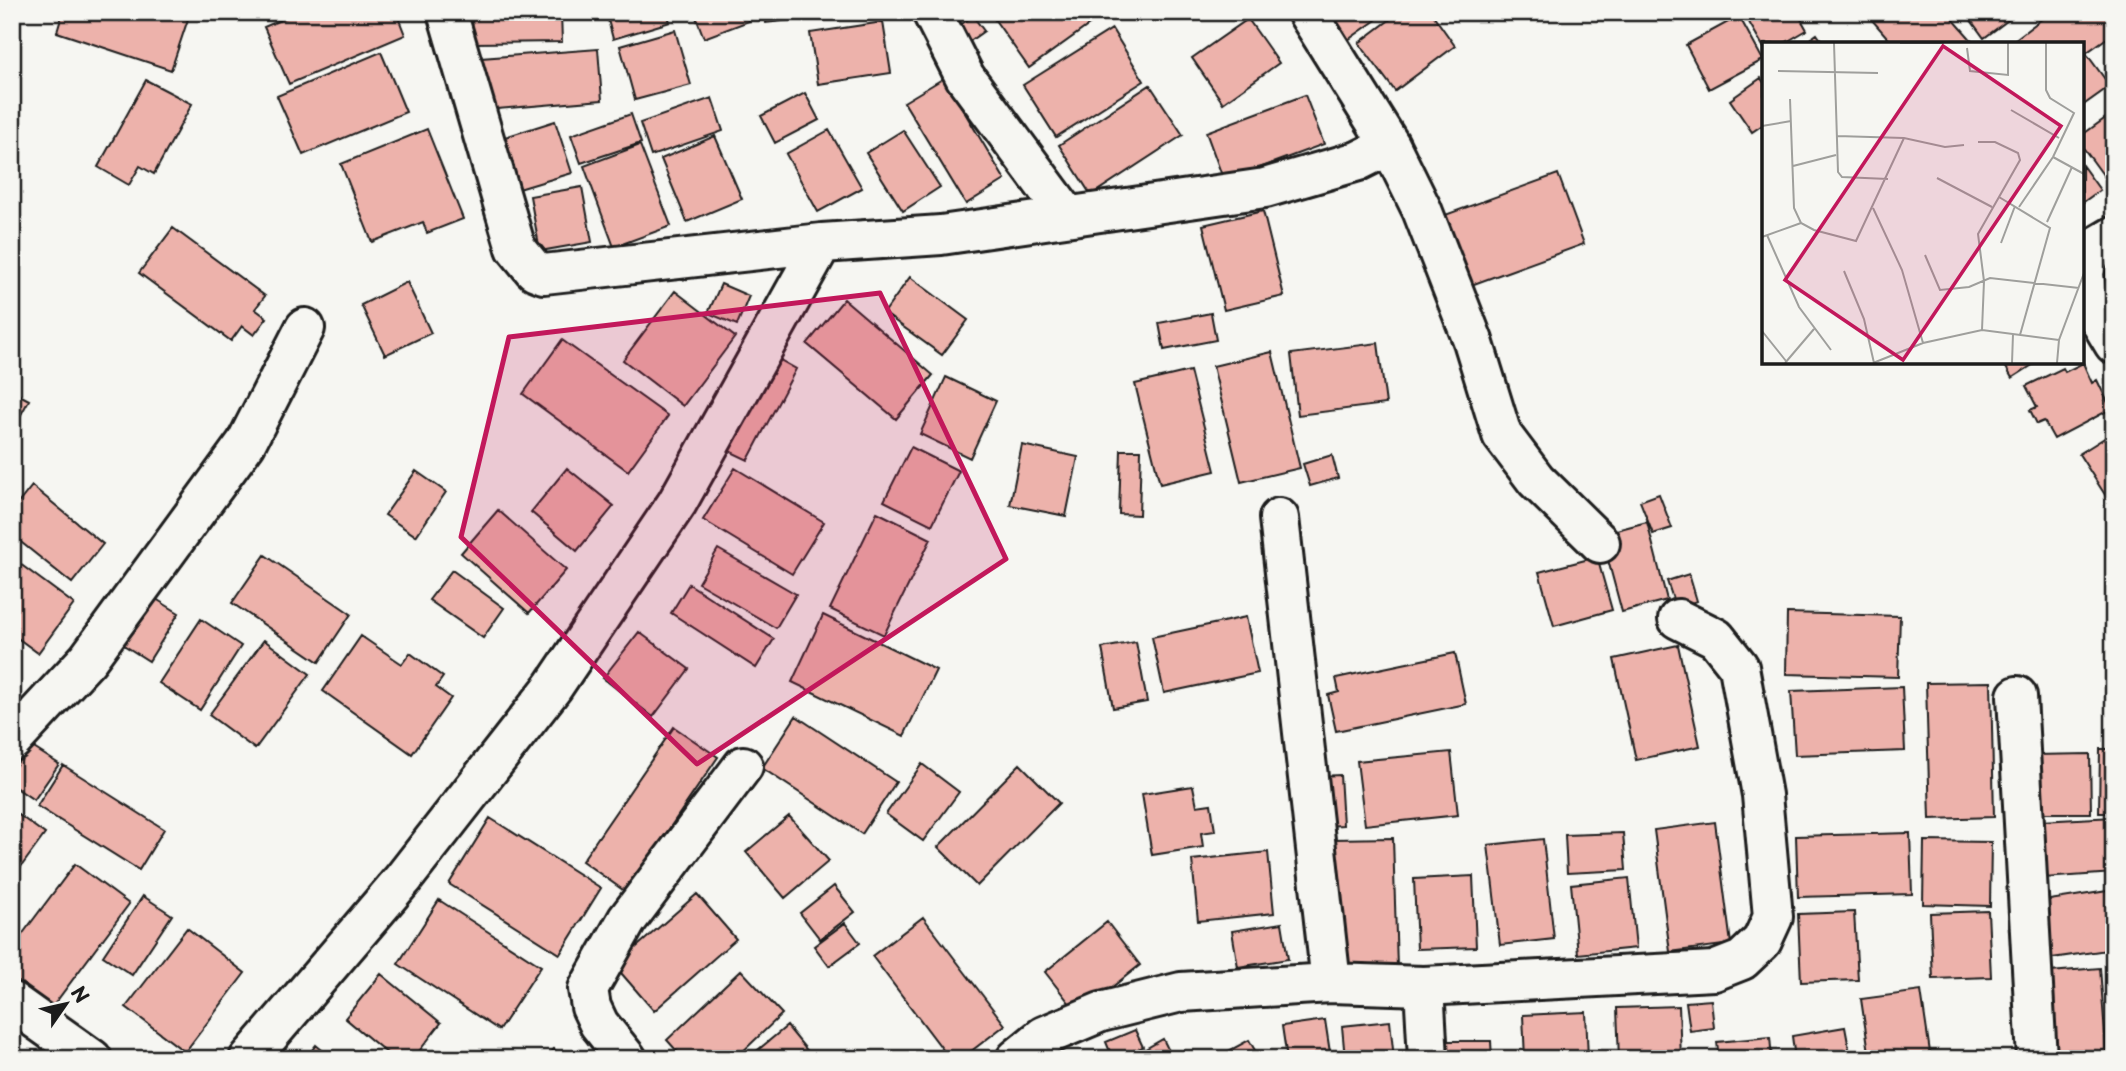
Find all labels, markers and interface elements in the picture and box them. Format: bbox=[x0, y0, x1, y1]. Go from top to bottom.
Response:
inset map bbox=[1762, 42, 2084, 364]
north arrow bbox=[32, 970, 102, 1040]
text: N bbox=[65, 980, 97, 1008]

